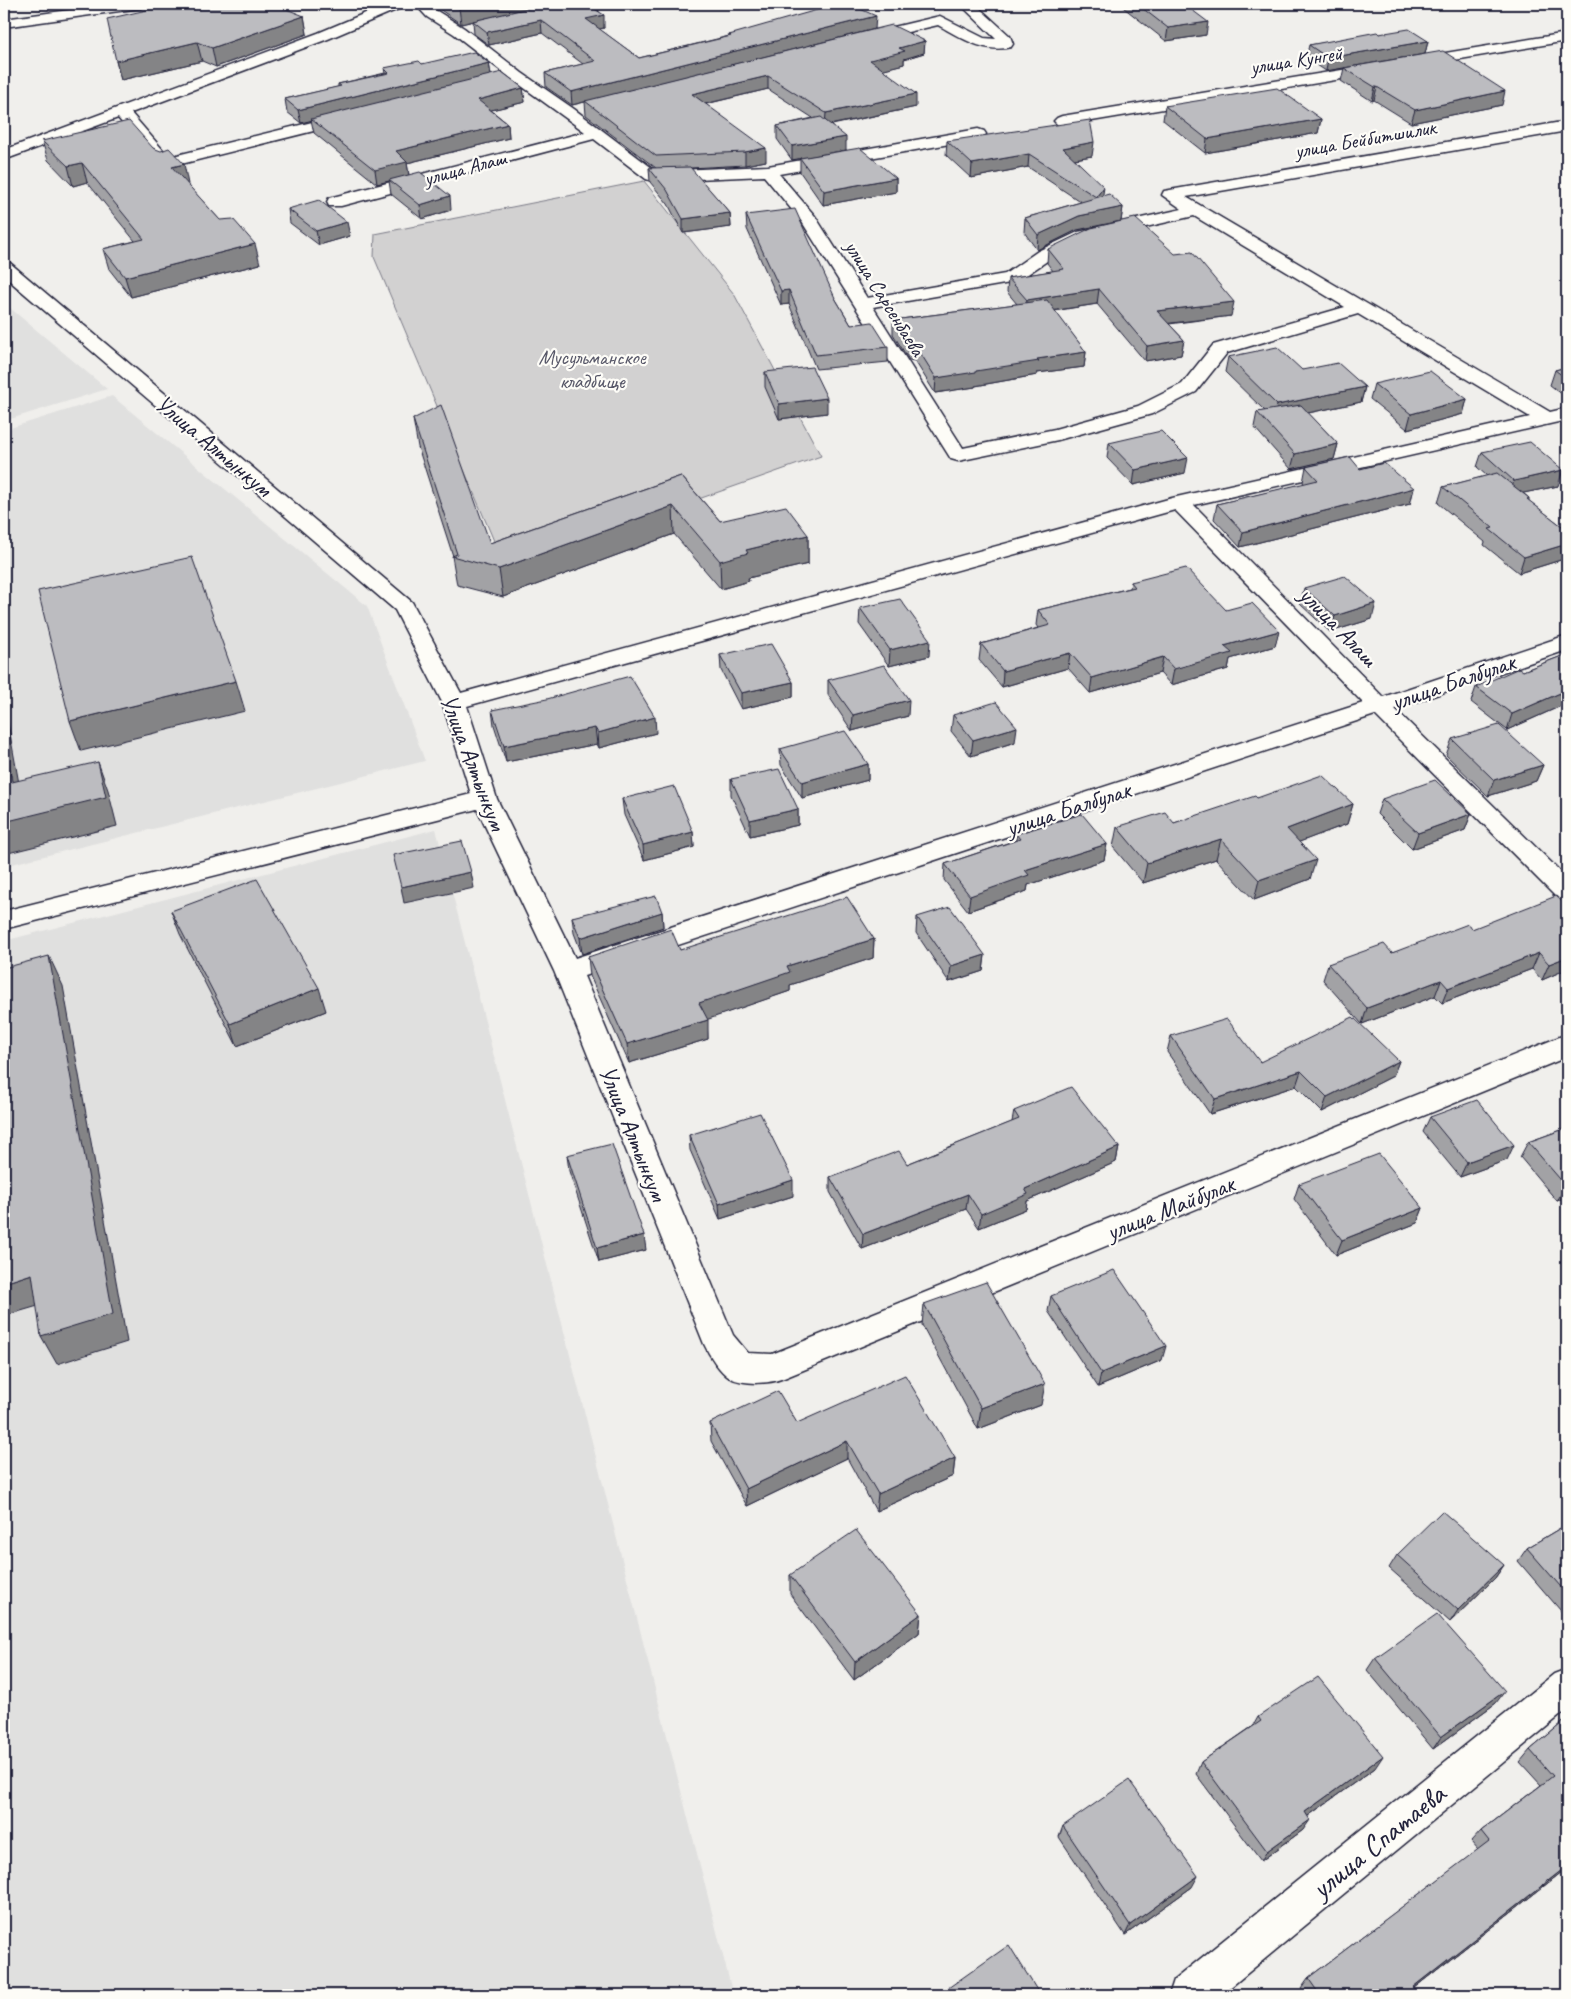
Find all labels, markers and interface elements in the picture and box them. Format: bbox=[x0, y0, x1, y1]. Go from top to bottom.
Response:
street label: улица Кунгей bbox=[1246, 40, 1345, 80]
street label: улица Бейбитшилик bbox=[1290, 113, 1440, 165]
street label: улица Алаш bbox=[419, 144, 510, 192]
street label: улица Сарсенбаева bbox=[838, 234, 932, 362]
park label: Мусульманское кладбище bbox=[538, 344, 647, 394]
street label: Улица Алтынкум bbox=[148, 388, 280, 505]
street label: улица Алаш bbox=[1291, 578, 1386, 675]
street label: улица Балбулак bbox=[1385, 645, 1522, 719]
street label: Улица Алтынкум bbox=[433, 690, 514, 837]
street label: улица Балбулак bbox=[1000, 773, 1137, 845]
street label: Улица Алтынкум bbox=[591, 1061, 675, 1208]
street label: улица Майбулак bbox=[1100, 1167, 1241, 1249]
street label: улица Спатаева bbox=[1301, 1774, 1455, 1908]

